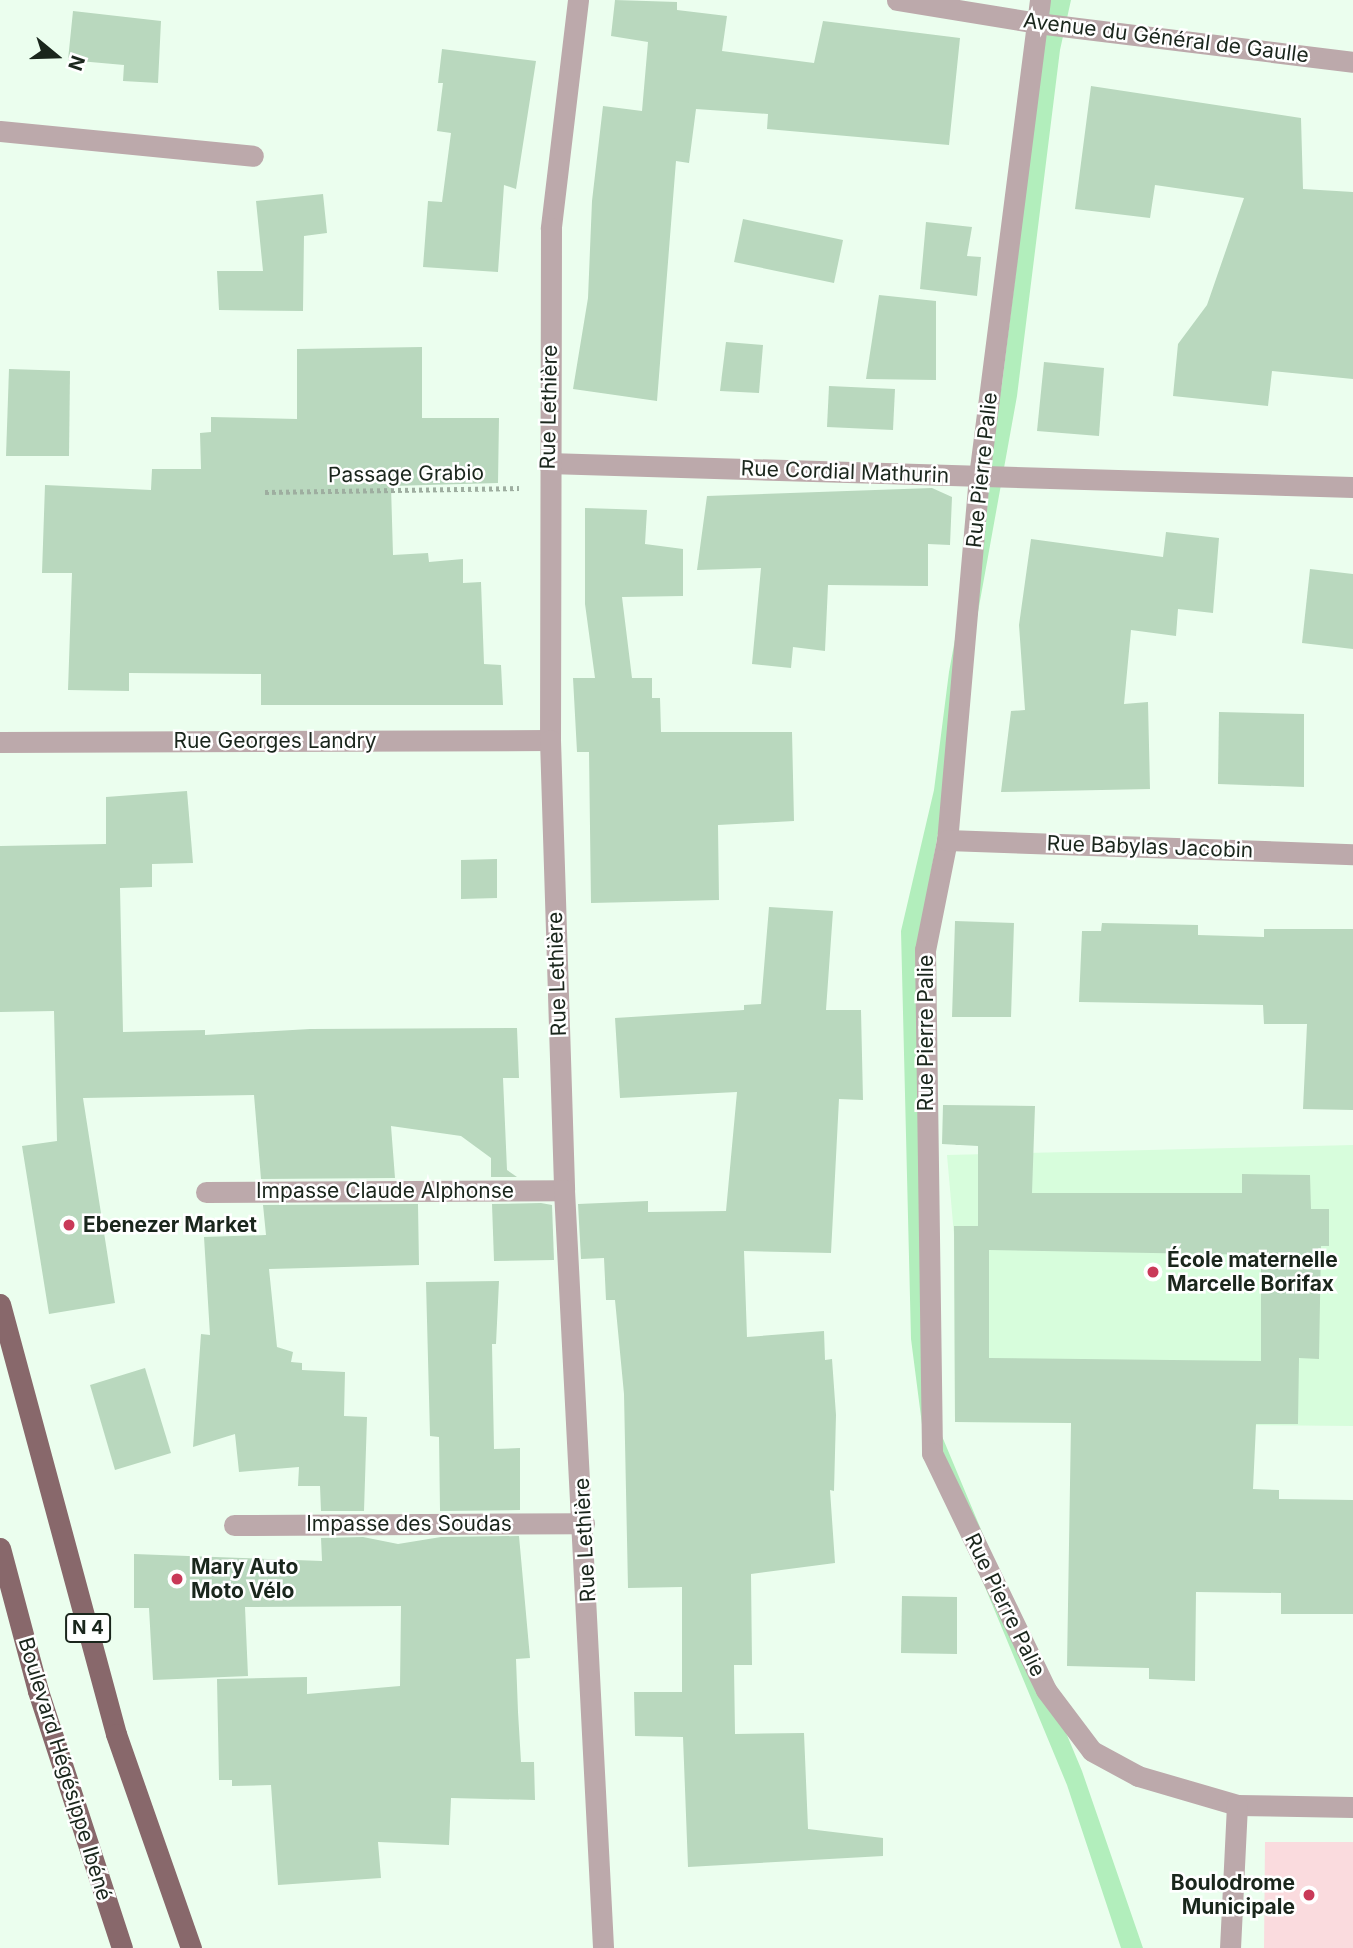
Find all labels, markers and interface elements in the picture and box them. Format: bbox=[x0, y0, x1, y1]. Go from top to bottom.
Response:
street label: Avenue du Général de Gaulle bbox=[1022, 8, 1310, 68]
north arrow bbox=[21, 21, 91, 91]
text: N bbox=[63, 52, 90, 74]
street label: Rue Lethière bbox=[535, 344, 563, 470]
street label: Rue Pierre Palie bbox=[961, 391, 1003, 549]
street label: Rue Cordial Mathurin bbox=[740, 456, 950, 488]
street label: Passage Grabio bbox=[328, 460, 484, 488]
street label: Rue Georges Landry bbox=[173, 728, 377, 754]
street label: Rue Babylas Jacobin bbox=[1046, 831, 1254, 863]
street label: Rue Lethière bbox=[542, 911, 572, 1037]
street label: Rue Pierre Palie bbox=[913, 955, 939, 1111]
street label: Impasse Claude Alphonse bbox=[256, 1178, 514, 1204]
place label: Ebenezer Market bbox=[83, 1212, 257, 1238]
marker: Ebenezer Market bbox=[61, 1217, 77, 1233]
place label: École maternelle Marcelle Borifax bbox=[1167, 1247, 1338, 1297]
marker: École maternelle Marcelle Borifax bbox=[1145, 1264, 1161, 1280]
street label: Rue Lethière bbox=[569, 1477, 601, 1603]
street label: Impasse des Soudas bbox=[306, 1511, 512, 1537]
street label: Rue Pierre Palie bbox=[959, 1529, 1051, 1681]
place label: Mary Auto Moto Vélo bbox=[191, 1554, 298, 1604]
marker: Mary Auto Moto Vélo bbox=[169, 1571, 185, 1587]
road number: N 4 bbox=[64, 1612, 112, 1644]
street label: Boulevard Hégésippe Ibéné bbox=[13, 1634, 117, 1904]
place label: Boulodrome Municipale bbox=[1171, 1870, 1295, 1920]
marker: Boulodrome Municipale bbox=[1301, 1887, 1317, 1903]

